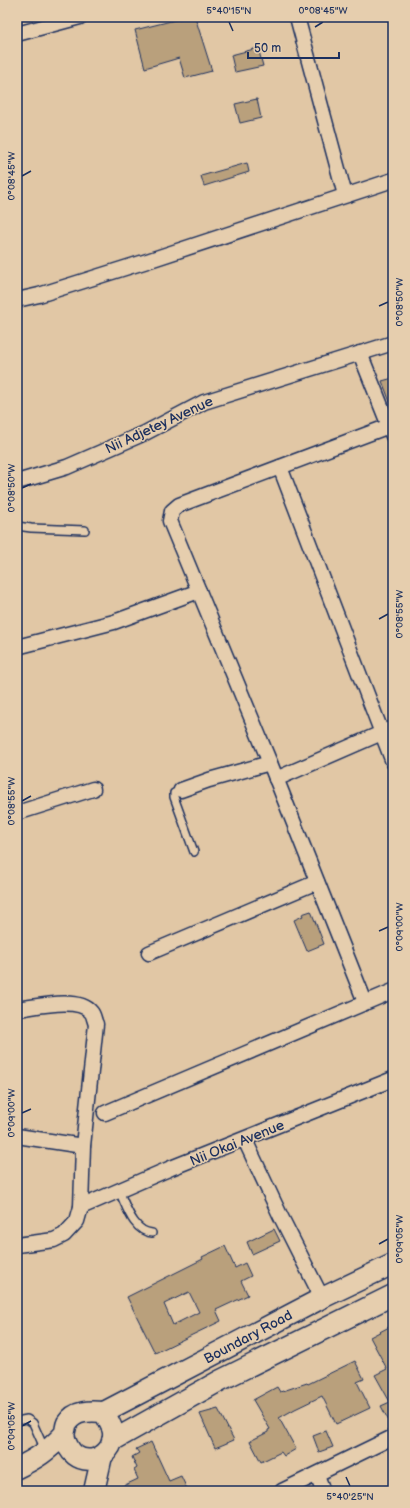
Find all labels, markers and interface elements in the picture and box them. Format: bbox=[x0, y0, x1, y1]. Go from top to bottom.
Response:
text: 5°40'15"N bbox=[206, 5, 252, 17]
text: 0°08'45"W bbox=[298, 5, 348, 17]
scale bar bbox=[248, 34, 339, 60]
text: 50 m bbox=[254, 41, 281, 56]
text: 0°08'45"W bbox=[6, 151, 18, 201]
text: 0°08'50"W bbox=[394, 278, 406, 326]
street label: Nii Adjetey Avenue bbox=[102, 393, 216, 457]
text: 0°08'50"W bbox=[6, 464, 18, 512]
text: 0°08'55"W bbox=[394, 590, 406, 638]
text: 0°08'55"W bbox=[6, 777, 18, 825]
text: 0°09'00"W bbox=[394, 903, 406, 952]
text: 0°09'00"W bbox=[6, 1089, 18, 1138]
street label: Nii Okai Avenue bbox=[187, 1116, 287, 1170]
text: 0°09'05"W bbox=[394, 1215, 406, 1263]
street label: Boundary Road bbox=[201, 1307, 295, 1367]
text: 0°09'05"W bbox=[6, 1402, 18, 1450]
text: 5°40'25"N bbox=[326, 1491, 374, 1503]

